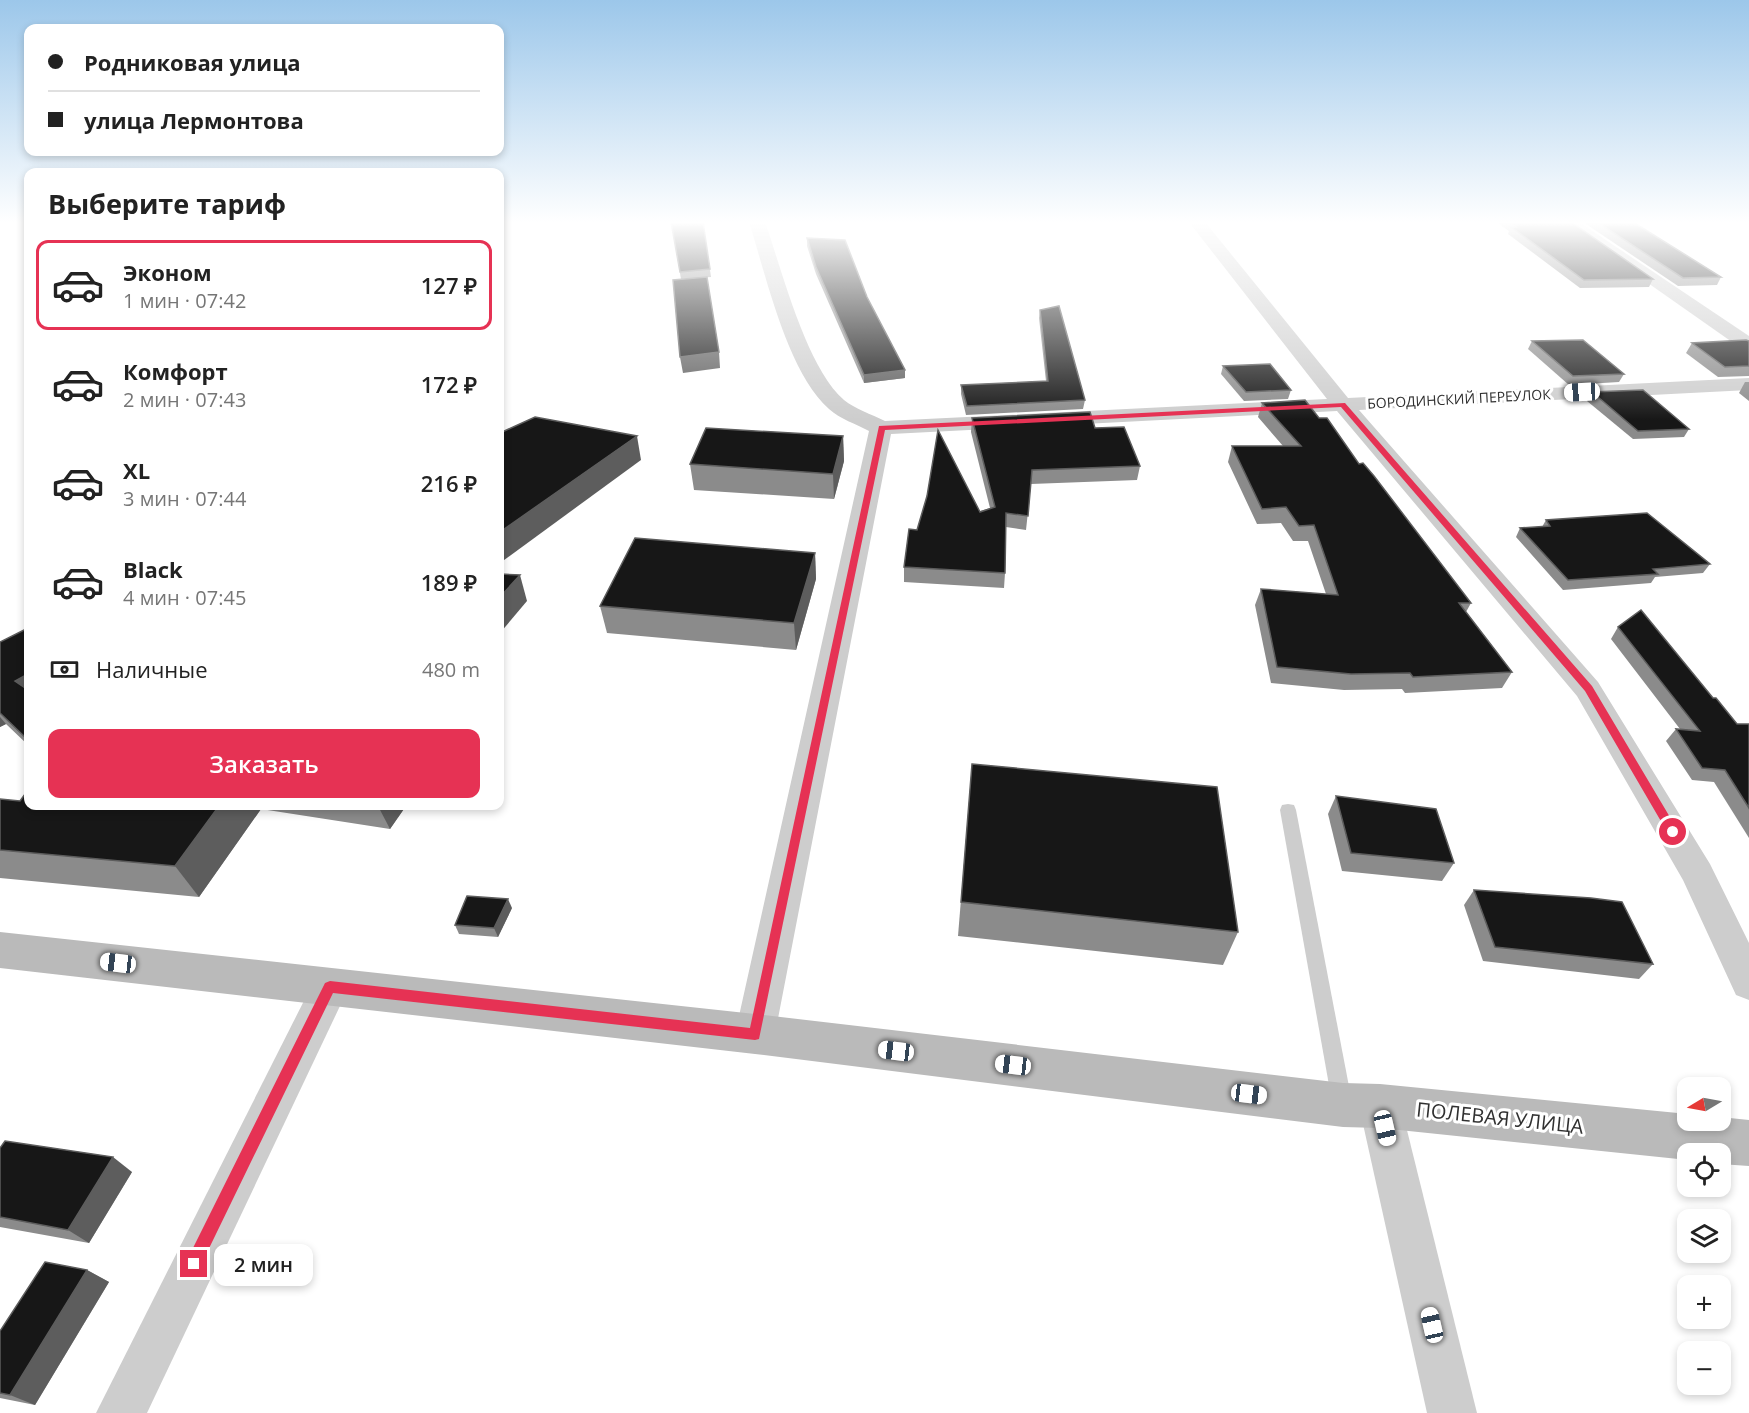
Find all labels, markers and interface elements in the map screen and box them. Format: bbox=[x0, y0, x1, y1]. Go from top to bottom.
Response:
text: Родниковая улица bbox=[84, 47, 301, 77]
text: улица Лермонтова bbox=[84, 105, 304, 135]
text: Выберите тариф bbox=[48, 185, 286, 222]
text: Эконом bbox=[123, 257, 212, 287]
icon: car bbox=[51, 258, 105, 312]
text: 127 ₽ bbox=[421, 270, 477, 300]
text: 1 мин · 07:42 bbox=[123, 287, 246, 314]
text: Комфорт bbox=[123, 356, 228, 386]
icon: car bbox=[51, 357, 105, 411]
text: 172 ₽ bbox=[421, 369, 477, 399]
car bbox=[1564, 382, 1600, 402]
street label: БОРОДИНСКИЙ ПЕРЕУЛОК bbox=[1367, 384, 1552, 413]
text: 2 мин · 07:43 bbox=[123, 386, 246, 413]
text: XL bbox=[123, 455, 150, 485]
icon: car bbox=[51, 456, 105, 510]
text: 216 ₽ bbox=[421, 468, 477, 498]
text: 3 мин · 07:44 bbox=[123, 485, 246, 512]
text: Black bbox=[123, 554, 183, 584]
icon: car bbox=[51, 555, 105, 609]
text: 189 ₽ bbox=[421, 567, 477, 597]
text: 4 мин · 07:45 bbox=[123, 584, 246, 611]
icon: cash bbox=[48, 653, 81, 686]
text: Наличные bbox=[96, 654, 208, 684]
text: 480 m bbox=[422, 656, 480, 683]
button: Заказать bbox=[48, 729, 480, 798]
route start bbox=[1659, 818, 1686, 845]
car bbox=[99, 952, 137, 974]
car bbox=[877, 1040, 915, 1062]
car bbox=[994, 1054, 1032, 1076]
north arrow bbox=[1677, 1077, 1731, 1131]
map controls bbox=[1677, 1077, 1731, 1395]
car bbox=[1230, 1083, 1268, 1105]
street label: ПОЛЕВАЯ УЛИЦА bbox=[1415, 1095, 1585, 1140]
car bbox=[1372, 1108, 1398, 1148]
button: locate bbox=[1677, 1143, 1731, 1197]
button: layers bbox=[1677, 1209, 1731, 1263]
callout: 2 мин bbox=[215, 1243, 314, 1285]
route end bbox=[180, 1250, 207, 1277]
text: 2 мин bbox=[234, 1251, 293, 1278]
button: + bbox=[1677, 1275, 1731, 1329]
car bbox=[1419, 1305, 1445, 1345]
button: − bbox=[1677, 1341, 1731, 1395]

